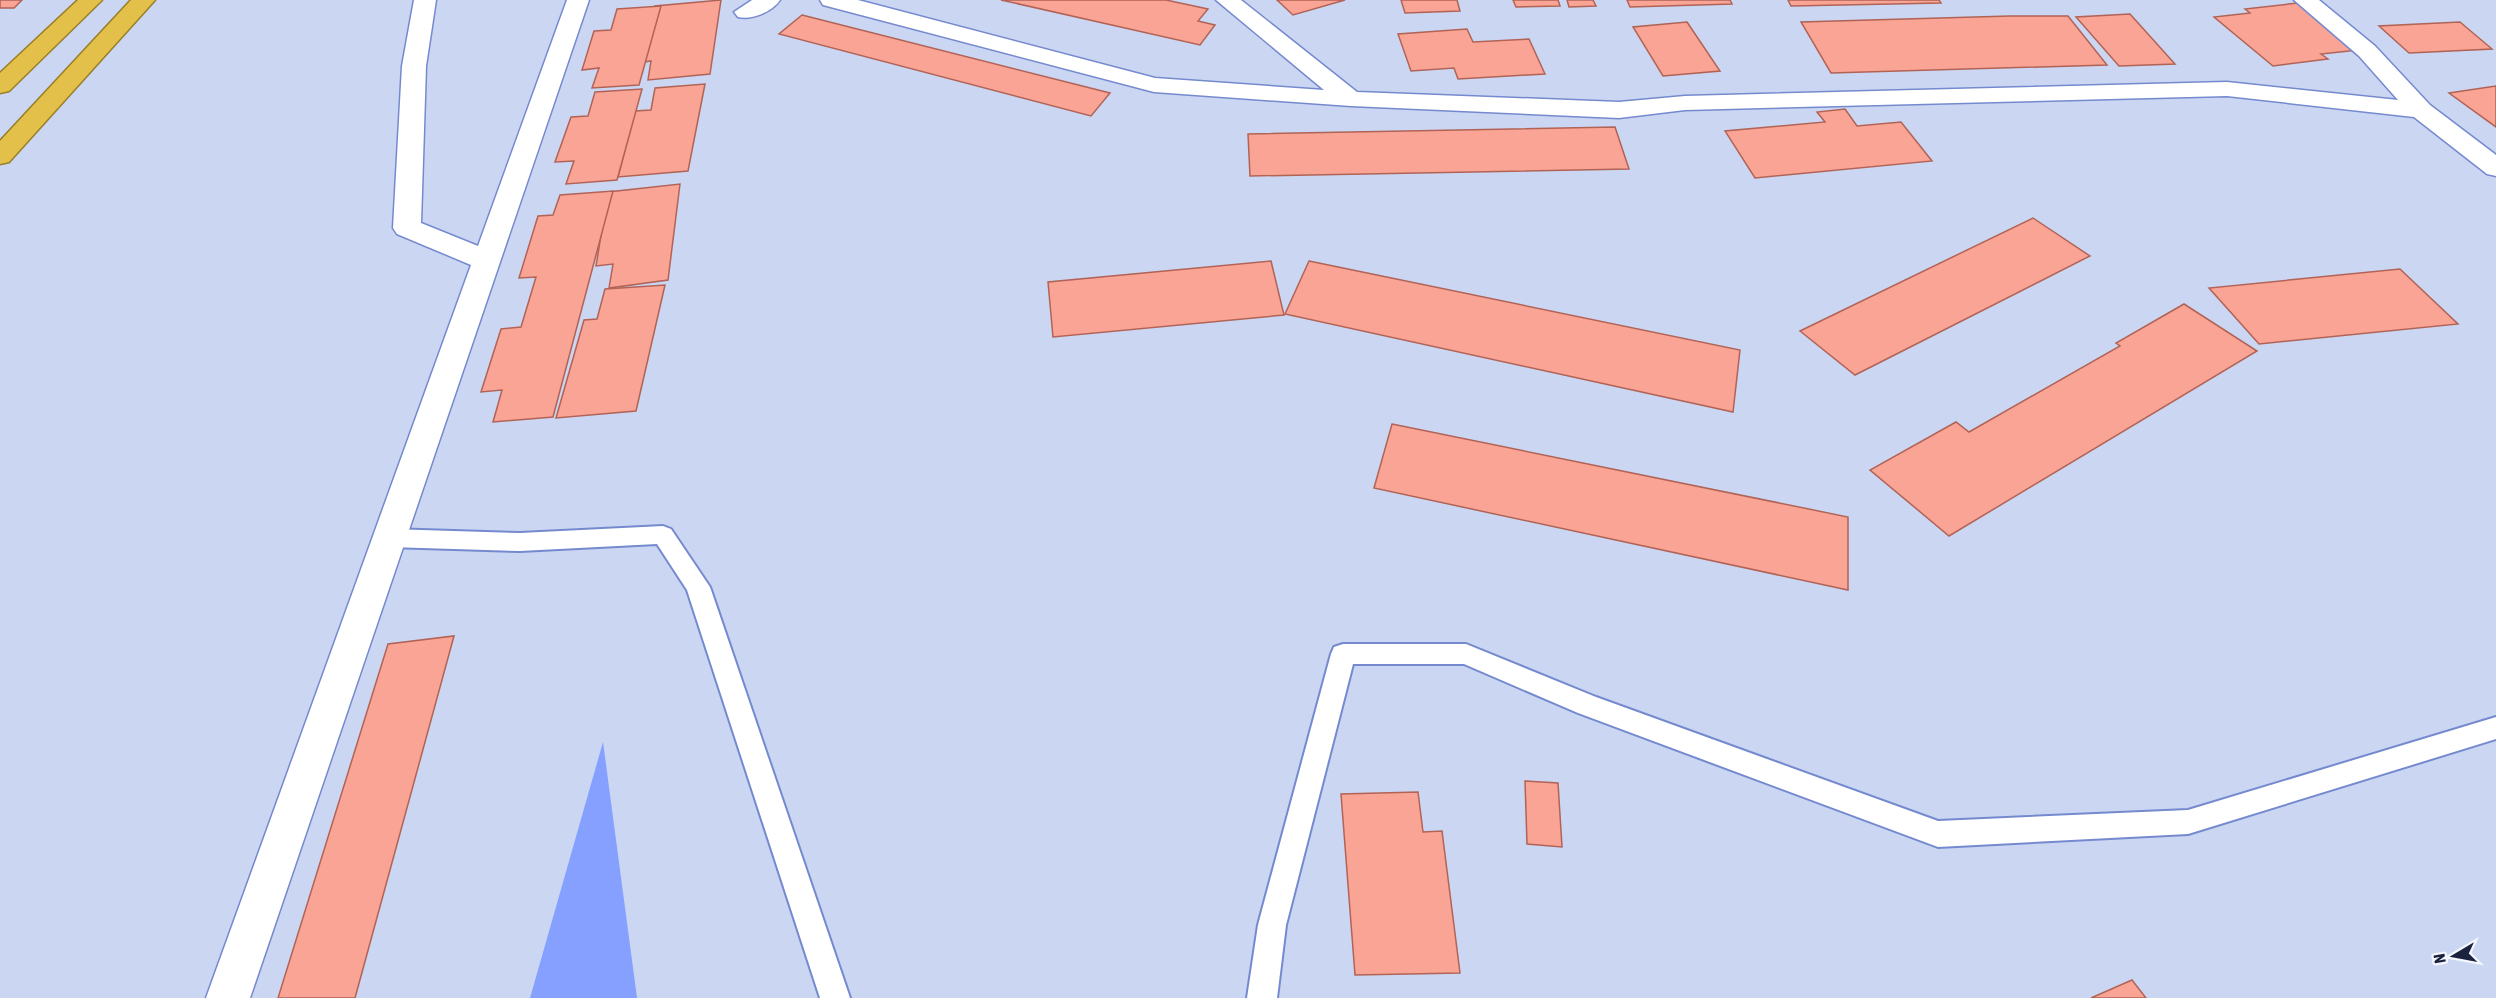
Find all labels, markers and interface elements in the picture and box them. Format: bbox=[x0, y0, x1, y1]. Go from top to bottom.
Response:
north arrow bbox=[2424, 926, 2484, 986]
text: N bbox=[2430, 952, 2449, 965]

